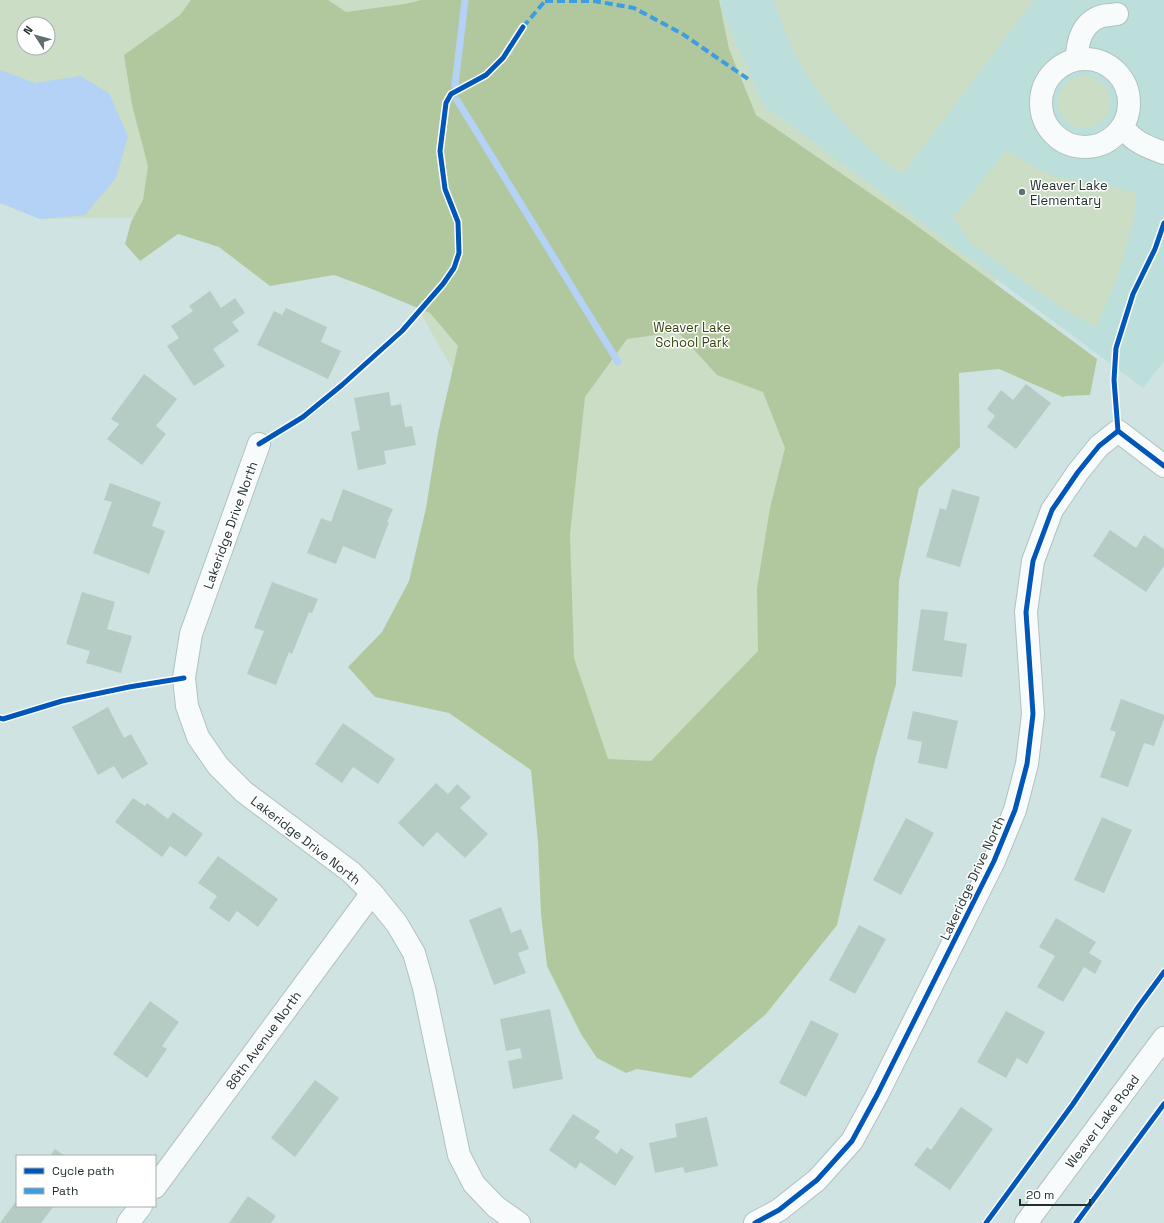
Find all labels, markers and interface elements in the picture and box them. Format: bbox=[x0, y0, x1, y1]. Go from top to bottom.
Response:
north arrow bbox=[16, 16, 56, 56]
text: N bbox=[20, 23, 36, 37]
place label: Weaver Lake Elementary bbox=[1030, 177, 1108, 209]
marker: Weaver Lake Elementary bbox=[1017, 187, 1027, 197]
park label: Weaver Lake School Park bbox=[653, 319, 731, 351]
street label: Lakeridge Drive North bbox=[199, 459, 262, 591]
street label: Lakeridge Drive North bbox=[247, 792, 364, 889]
street label: Lakeridge Drive North bbox=[936, 814, 1009, 943]
street label: 86th Avenue North bbox=[222, 988, 305, 1093]
street label: Weaver Lake Road bbox=[1062, 1071, 1143, 1171]
legend bbox=[16, 1155, 156, 1207]
text: Cycle path bbox=[52, 1163, 114, 1179]
scale bar bbox=[1020, 1181, 1090, 1207]
text: Path bbox=[52, 1183, 78, 1199]
text: 20 m bbox=[1026, 1187, 1054, 1203]

